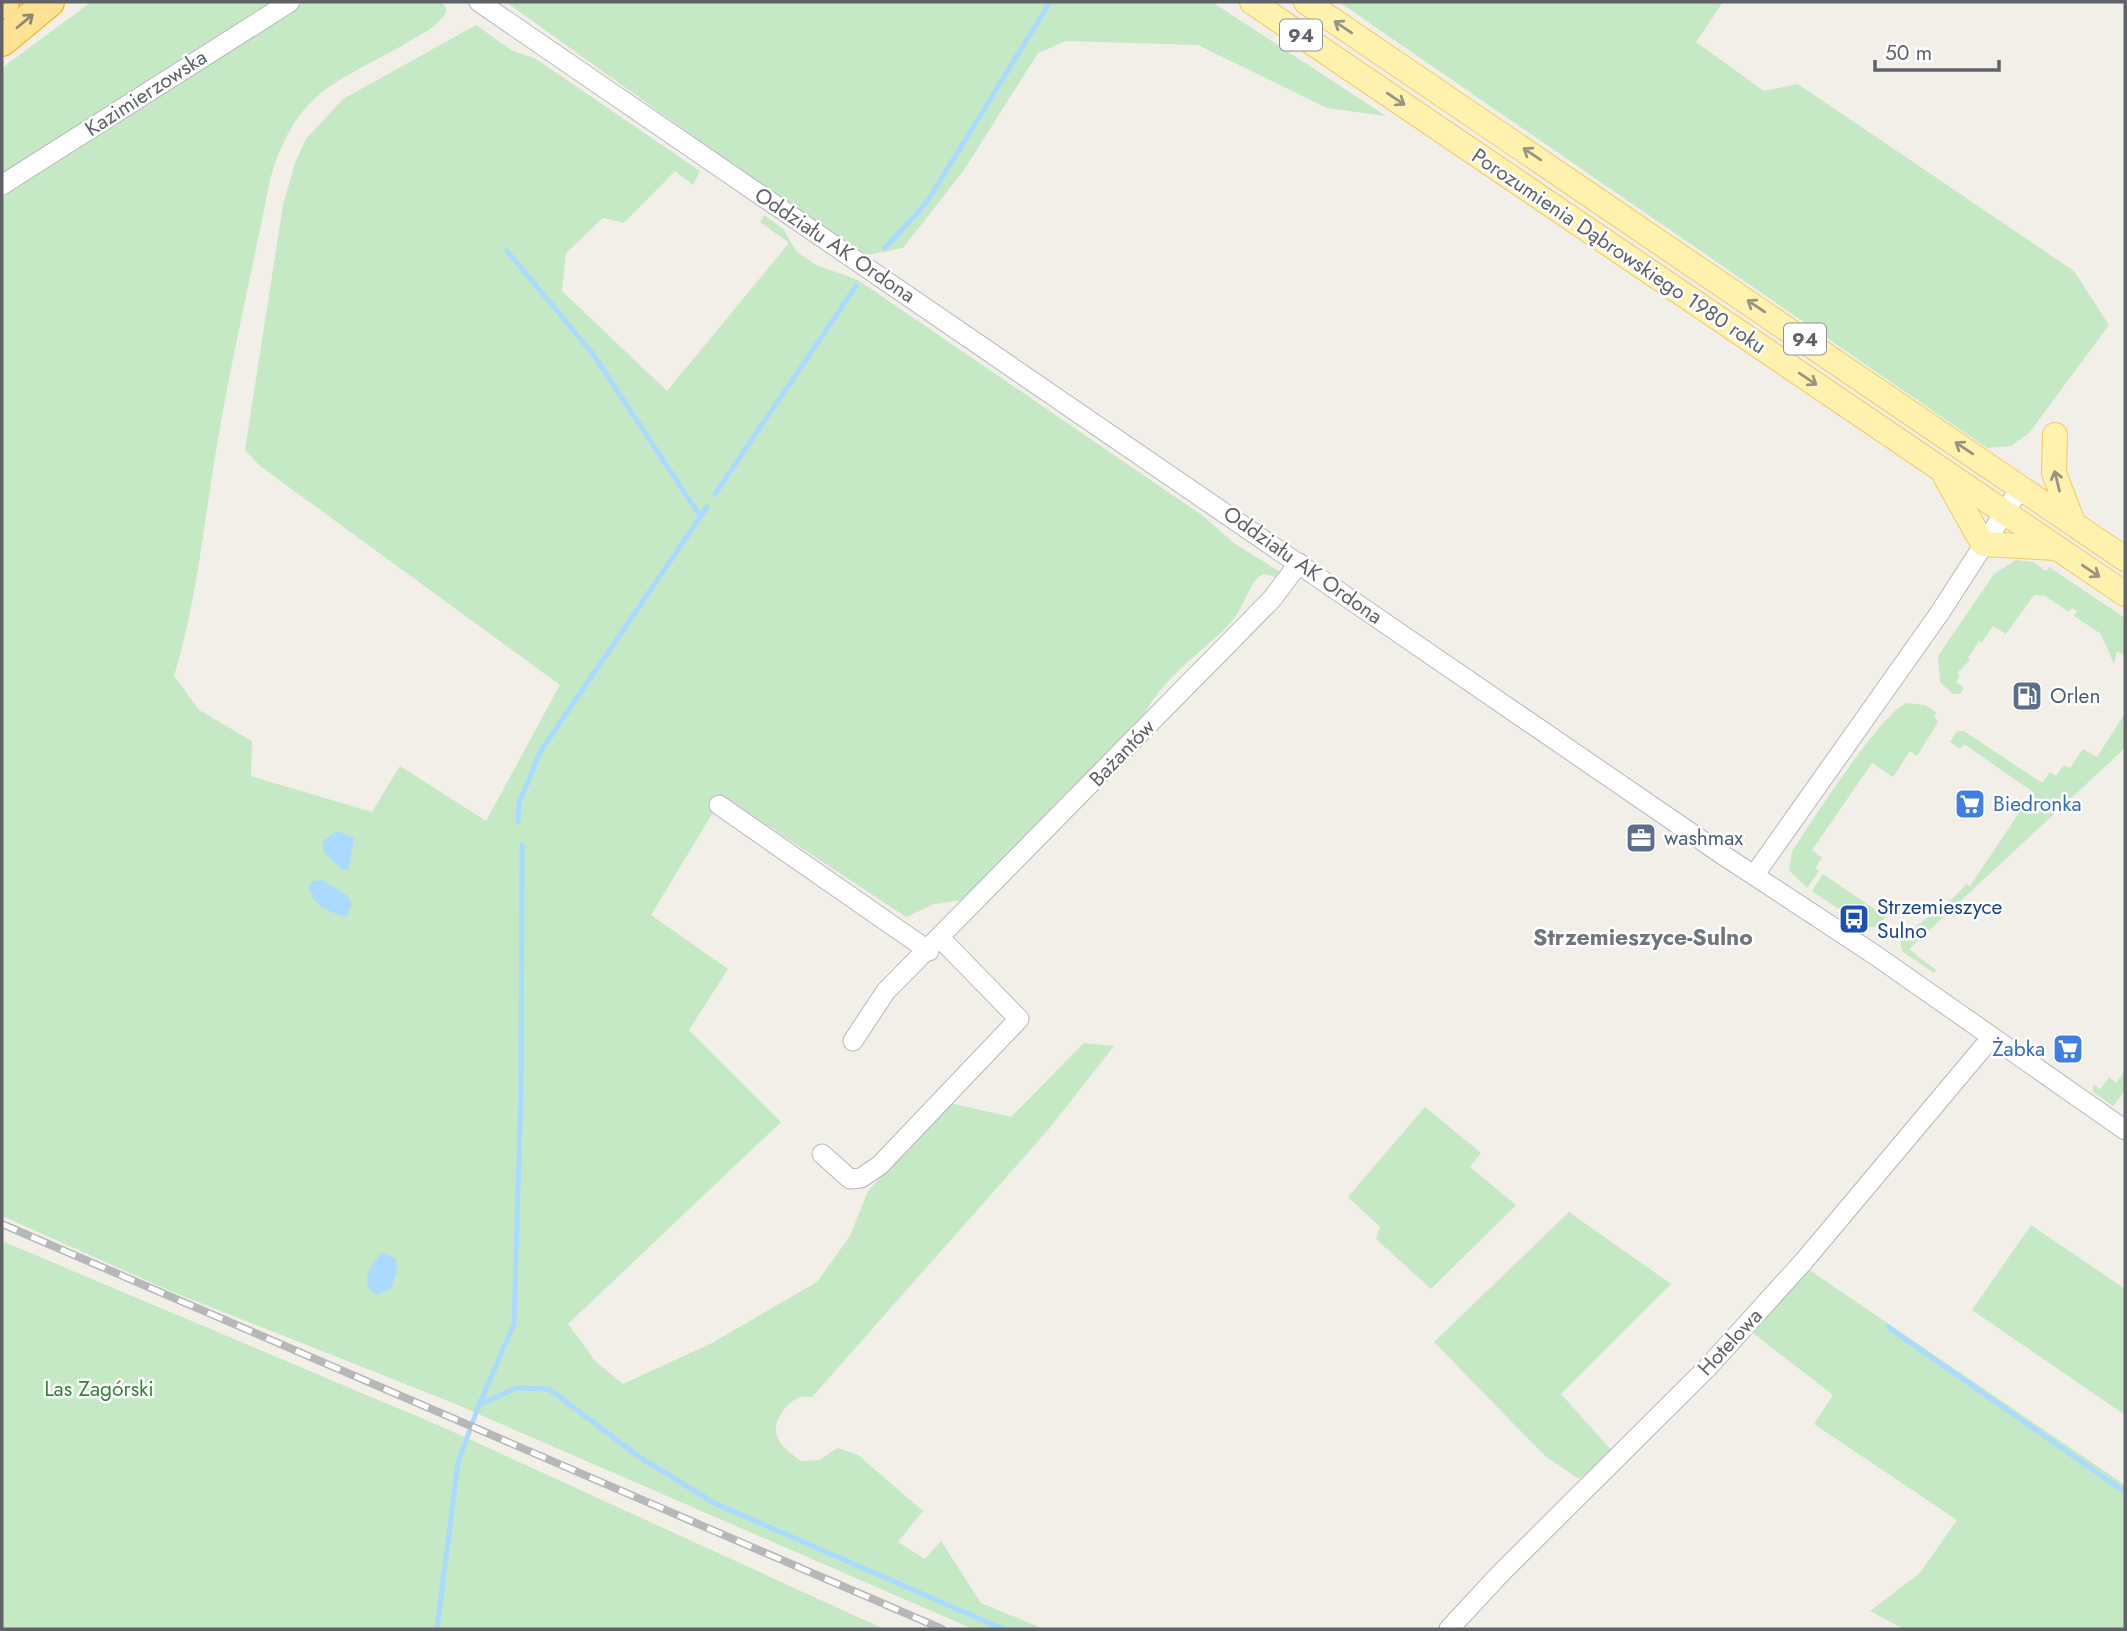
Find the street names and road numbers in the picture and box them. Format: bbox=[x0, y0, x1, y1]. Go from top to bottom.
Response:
road number: 94 bbox=[1280, 20, 1322, 50]
street label: Kazimierzowska bbox=[79, 42, 213, 144]
street label: Porozumienia Dąbrowskiego 1980 roku bbox=[1466, 141, 1772, 361]
street label: Oddziału AK Ordona bbox=[749, 180, 921, 310]
road number: 94 bbox=[1784, 324, 1826, 354]
street label: Oddziału AK Ordona bbox=[1217, 499, 1389, 631]
street label: Bażantów bbox=[1082, 712, 1162, 793]
street label: Hotelowa bbox=[1691, 1302, 1769, 1382]

